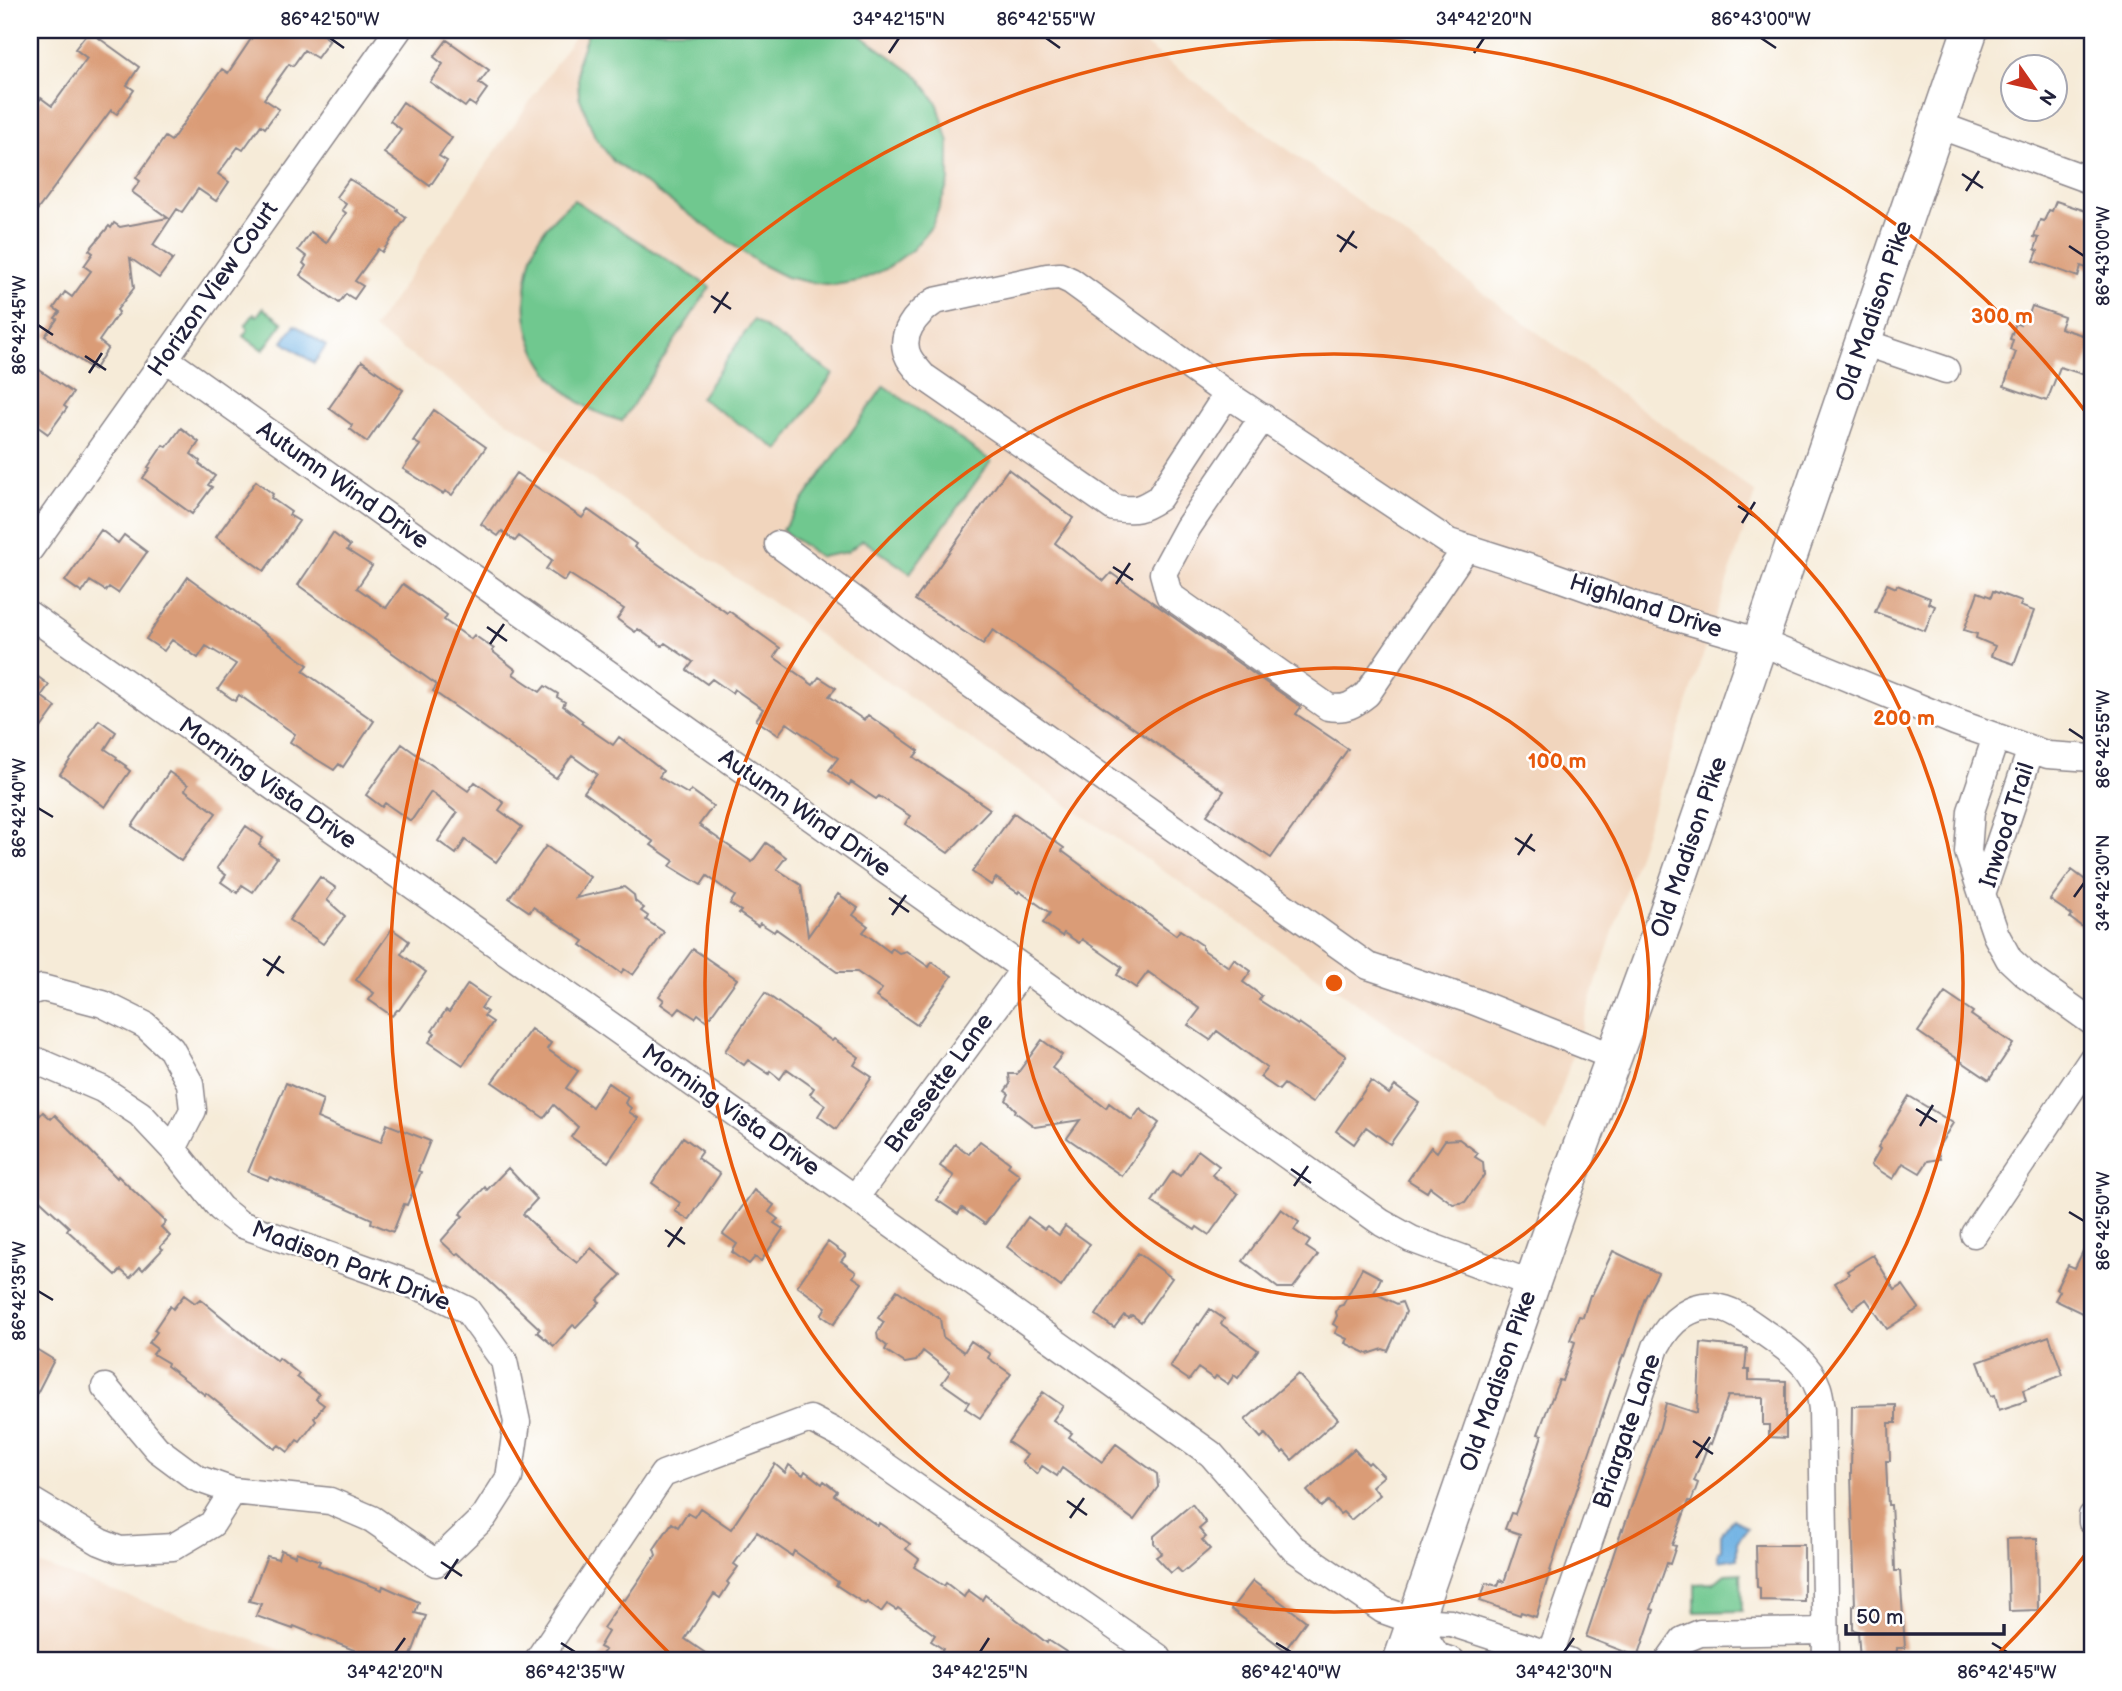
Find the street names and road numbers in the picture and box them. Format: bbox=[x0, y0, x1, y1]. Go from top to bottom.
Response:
street label: Horizon View Court bbox=[142, 195, 285, 382]
street label: Old Madison Pike bbox=[1829, 217, 1919, 405]
street label: Autumn Wind Drive bbox=[251, 415, 435, 555]
street label: Highland Drive bbox=[1566, 568, 1726, 644]
street label: Morning Vista Drive bbox=[173, 711, 363, 855]
street label: Autumn Wind Drive bbox=[713, 743, 897, 883]
street label: Old Madison Pike bbox=[1644, 753, 1734, 941]
street label: Inwood Trail bbox=[1973, 759, 2041, 891]
street label: Bressette Lane bbox=[878, 1007, 1000, 1159]
street label: Morning Vista Drive bbox=[636, 1038, 826, 1182]
street label: Madison Park Drive bbox=[248, 1215, 454, 1317]
street label: Old Madison Pike bbox=[1453, 1287, 1543, 1475]
street label: Briargate Lane bbox=[1587, 1350, 1667, 1512]

